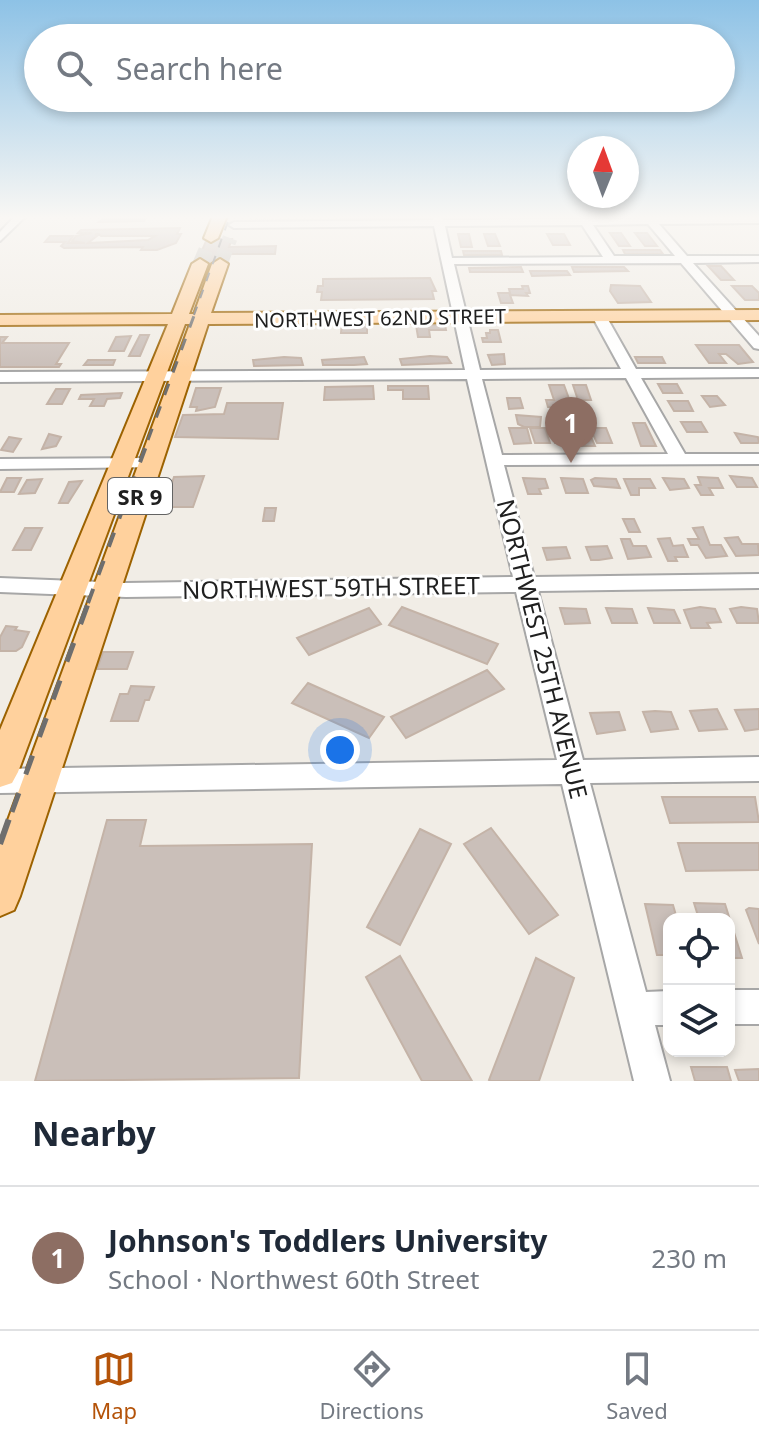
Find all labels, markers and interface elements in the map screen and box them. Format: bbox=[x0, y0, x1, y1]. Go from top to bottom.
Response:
search box bbox=[24, 24, 735, 112]
icon: search bbox=[52, 46, 96, 90]
text: Search here bbox=[116, 48, 283, 89]
north arrow bbox=[567, 136, 639, 208]
street label: NORTHWEST 62ND STREET bbox=[254, 302, 506, 334]
pin: 1 bbox=[545, 397, 597, 463]
road number: SR 9 bbox=[108, 478, 172, 514]
street label: NORTHWEST 25TH AVENUE bbox=[490, 496, 596, 802]
street label: NORTHWEST 59TH STREET bbox=[182, 568, 481, 606]
your location bbox=[320, 730, 360, 770]
map controls bbox=[663, 913, 735, 1057]
button: locate bbox=[663, 913, 735, 985]
button: layers bbox=[663, 985, 735, 1057]
text: Nearby bbox=[32, 1110, 156, 1156]
text: Johnson's Toddlers University bbox=[108, 1220, 547, 1261]
text: 1 bbox=[51, 1240, 65, 1276]
text: 230 m bbox=[651, 1240, 727, 1276]
text: School · Northwest 60th Street bbox=[108, 1261, 479, 1297]
tab: Map bbox=[91, 1347, 137, 1425]
tab: Directions bbox=[319, 1347, 424, 1425]
tab: Saved bbox=[606, 1347, 668, 1425]

